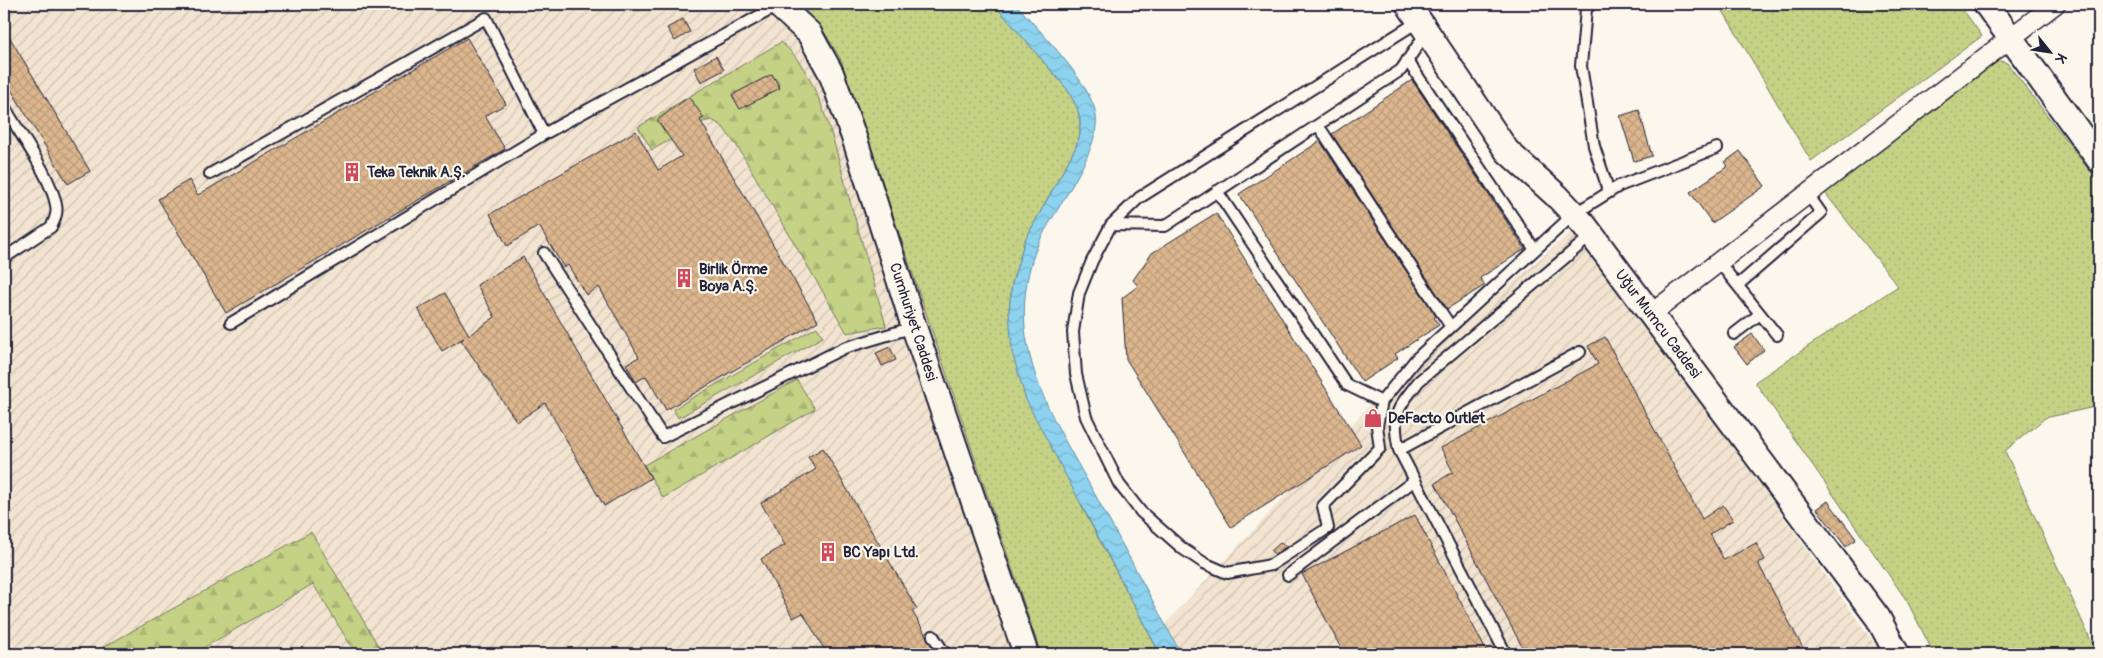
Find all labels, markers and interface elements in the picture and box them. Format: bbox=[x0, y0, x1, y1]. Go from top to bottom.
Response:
north arrow bbox=[2026, 28, 2076, 78]
text: K bbox=[2051, 50, 2070, 67]
building icon: Teka Teknik A.Ş. bbox=[341, 161, 363, 183]
place label: Teka Teknik A.Ş. bbox=[366, 163, 465, 182]
place label: Birlik Örme Boya A.Ş. bbox=[699, 260, 768, 296]
street label: Cumhuriyet Caddesi bbox=[885, 261, 941, 384]
street label: Uğur Mumcu Caddesi bbox=[1611, 266, 1705, 382]
building icon: Birlik Örme Boya A.Ş. bbox=[673, 267, 695, 289]
shop icon: DeFacto Outlet bbox=[1362, 407, 1384, 429]
place label: DeFacto Outlet bbox=[1388, 409, 1486, 428]
building icon: BC Yapı Ltd. bbox=[817, 541, 839, 563]
place label: BC Yapı Ltd. bbox=[843, 543, 919, 562]

